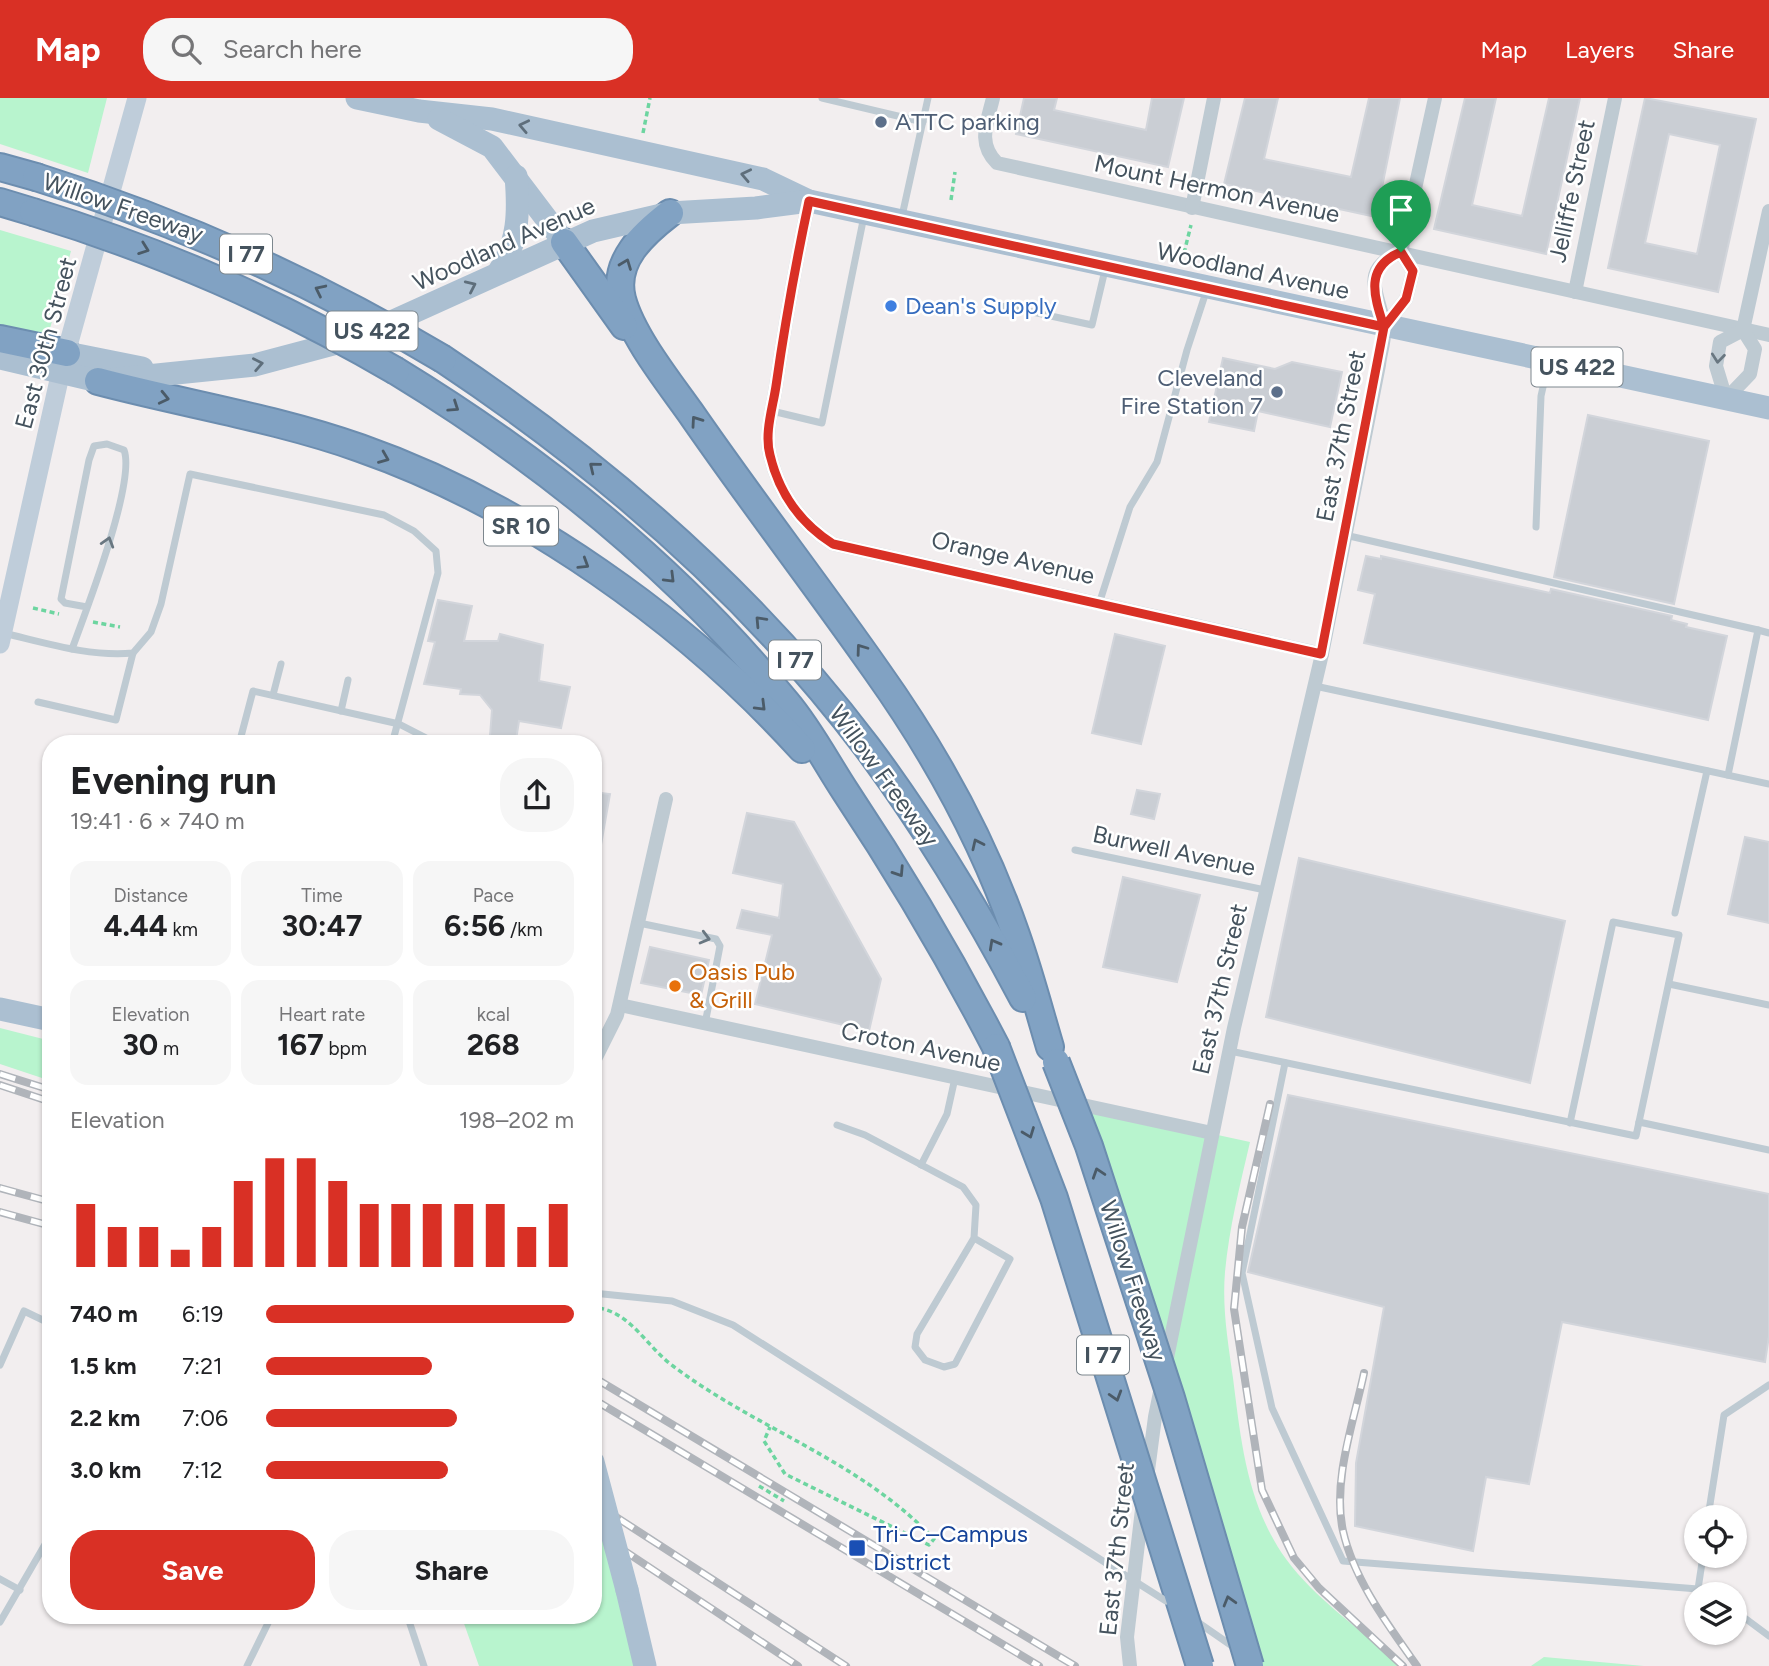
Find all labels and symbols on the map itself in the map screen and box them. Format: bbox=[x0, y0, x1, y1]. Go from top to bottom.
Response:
place label: ATTC parking bbox=[895, 107, 1040, 136]
marker: ATTC parking bbox=[873, 114, 889, 130]
street label: Jelliffe Street bbox=[1542, 117, 1601, 265]
one-way arrow bbox=[518, 120, 530, 134]
street label: Mount Hermon Avenue bbox=[1092, 148, 1342, 229]
street label: Willow Freeway bbox=[39, 167, 207, 249]
one-way arrow bbox=[740, 169, 752, 183]
pin bbox=[1371, 180, 1431, 252]
street label: Woodland Avenue bbox=[408, 190, 599, 297]
road number: I 77 bbox=[220, 234, 272, 274]
street label: Woodland Avenue bbox=[1154, 236, 1352, 305]
one-way arrow bbox=[138, 241, 150, 255]
street label: East 30th Street bbox=[9, 254, 82, 432]
one-way arrow bbox=[617, 259, 631, 271]
one-way arrow bbox=[464, 280, 476, 294]
one-way arrow bbox=[315, 284, 327, 298]
place label: Dean's Supply bbox=[905, 291, 1057, 320]
marker: Dean's Supply bbox=[883, 298, 899, 314]
road number: US 422 bbox=[326, 312, 418, 350]
street label: East 37th Street bbox=[1310, 348, 1371, 524]
road number: US 422 bbox=[1532, 348, 1622, 386]
one-way arrow bbox=[1711, 352, 1726, 364]
one-way arrow bbox=[252, 358, 264, 373]
place label: Cleveland Fire Station 7 bbox=[1121, 363, 1263, 420]
marker: Cleveland Fire Station 7 bbox=[1269, 384, 1285, 400]
one-way arrow bbox=[158, 390, 170, 404]
one-way arrow bbox=[446, 398, 459, 411]
one-way arrow bbox=[692, 416, 704, 429]
one-way arrow bbox=[377, 449, 389, 463]
one-way arrow bbox=[589, 463, 602, 475]
road number: SR 10 bbox=[484, 506, 558, 546]
street label: Orange Avenue bbox=[929, 525, 1098, 590]
one-way arrow bbox=[100, 537, 114, 549]
one-way arrow bbox=[577, 556, 590, 569]
one-way arrow bbox=[662, 570, 675, 583]
one-way arrow bbox=[756, 617, 769, 630]
road number: I 77 bbox=[769, 640, 821, 680]
one-way arrow bbox=[857, 644, 869, 657]
one-way arrow bbox=[753, 698, 766, 711]
street label: Willow Freeway bbox=[823, 699, 946, 852]
street label: Burwell Avenue bbox=[1090, 819, 1258, 882]
one-way arrow bbox=[971, 839, 985, 852]
one-way arrow bbox=[891, 864, 904, 877]
street label: East 37th Street bbox=[1186, 901, 1253, 1077]
one-way arrow bbox=[699, 929, 711, 944]
one-way arrow bbox=[989, 938, 1002, 951]
place label: Oasis Pub & Grill bbox=[689, 957, 795, 1014]
marker: Oasis Pub & Grill bbox=[667, 978, 683, 994]
street label: Croton Avenue bbox=[838, 1015, 1004, 1078]
one-way arrow bbox=[1021, 1127, 1035, 1139]
one-way arrow bbox=[1092, 1167, 1106, 1179]
street label: Willow Freeway bbox=[1094, 1197, 1173, 1365]
road number: I 77 bbox=[1077, 1336, 1129, 1374]
one-way arrow bbox=[1107, 1389, 1122, 1401]
street label: East 37th Street bbox=[1093, 1461, 1140, 1637]
place label: Tri-C–Campus District bbox=[873, 1519, 1028, 1576]
marker: Tri-C–Campus District bbox=[847, 1538, 867, 1558]
one-way arrow bbox=[1223, 1595, 1238, 1607]

